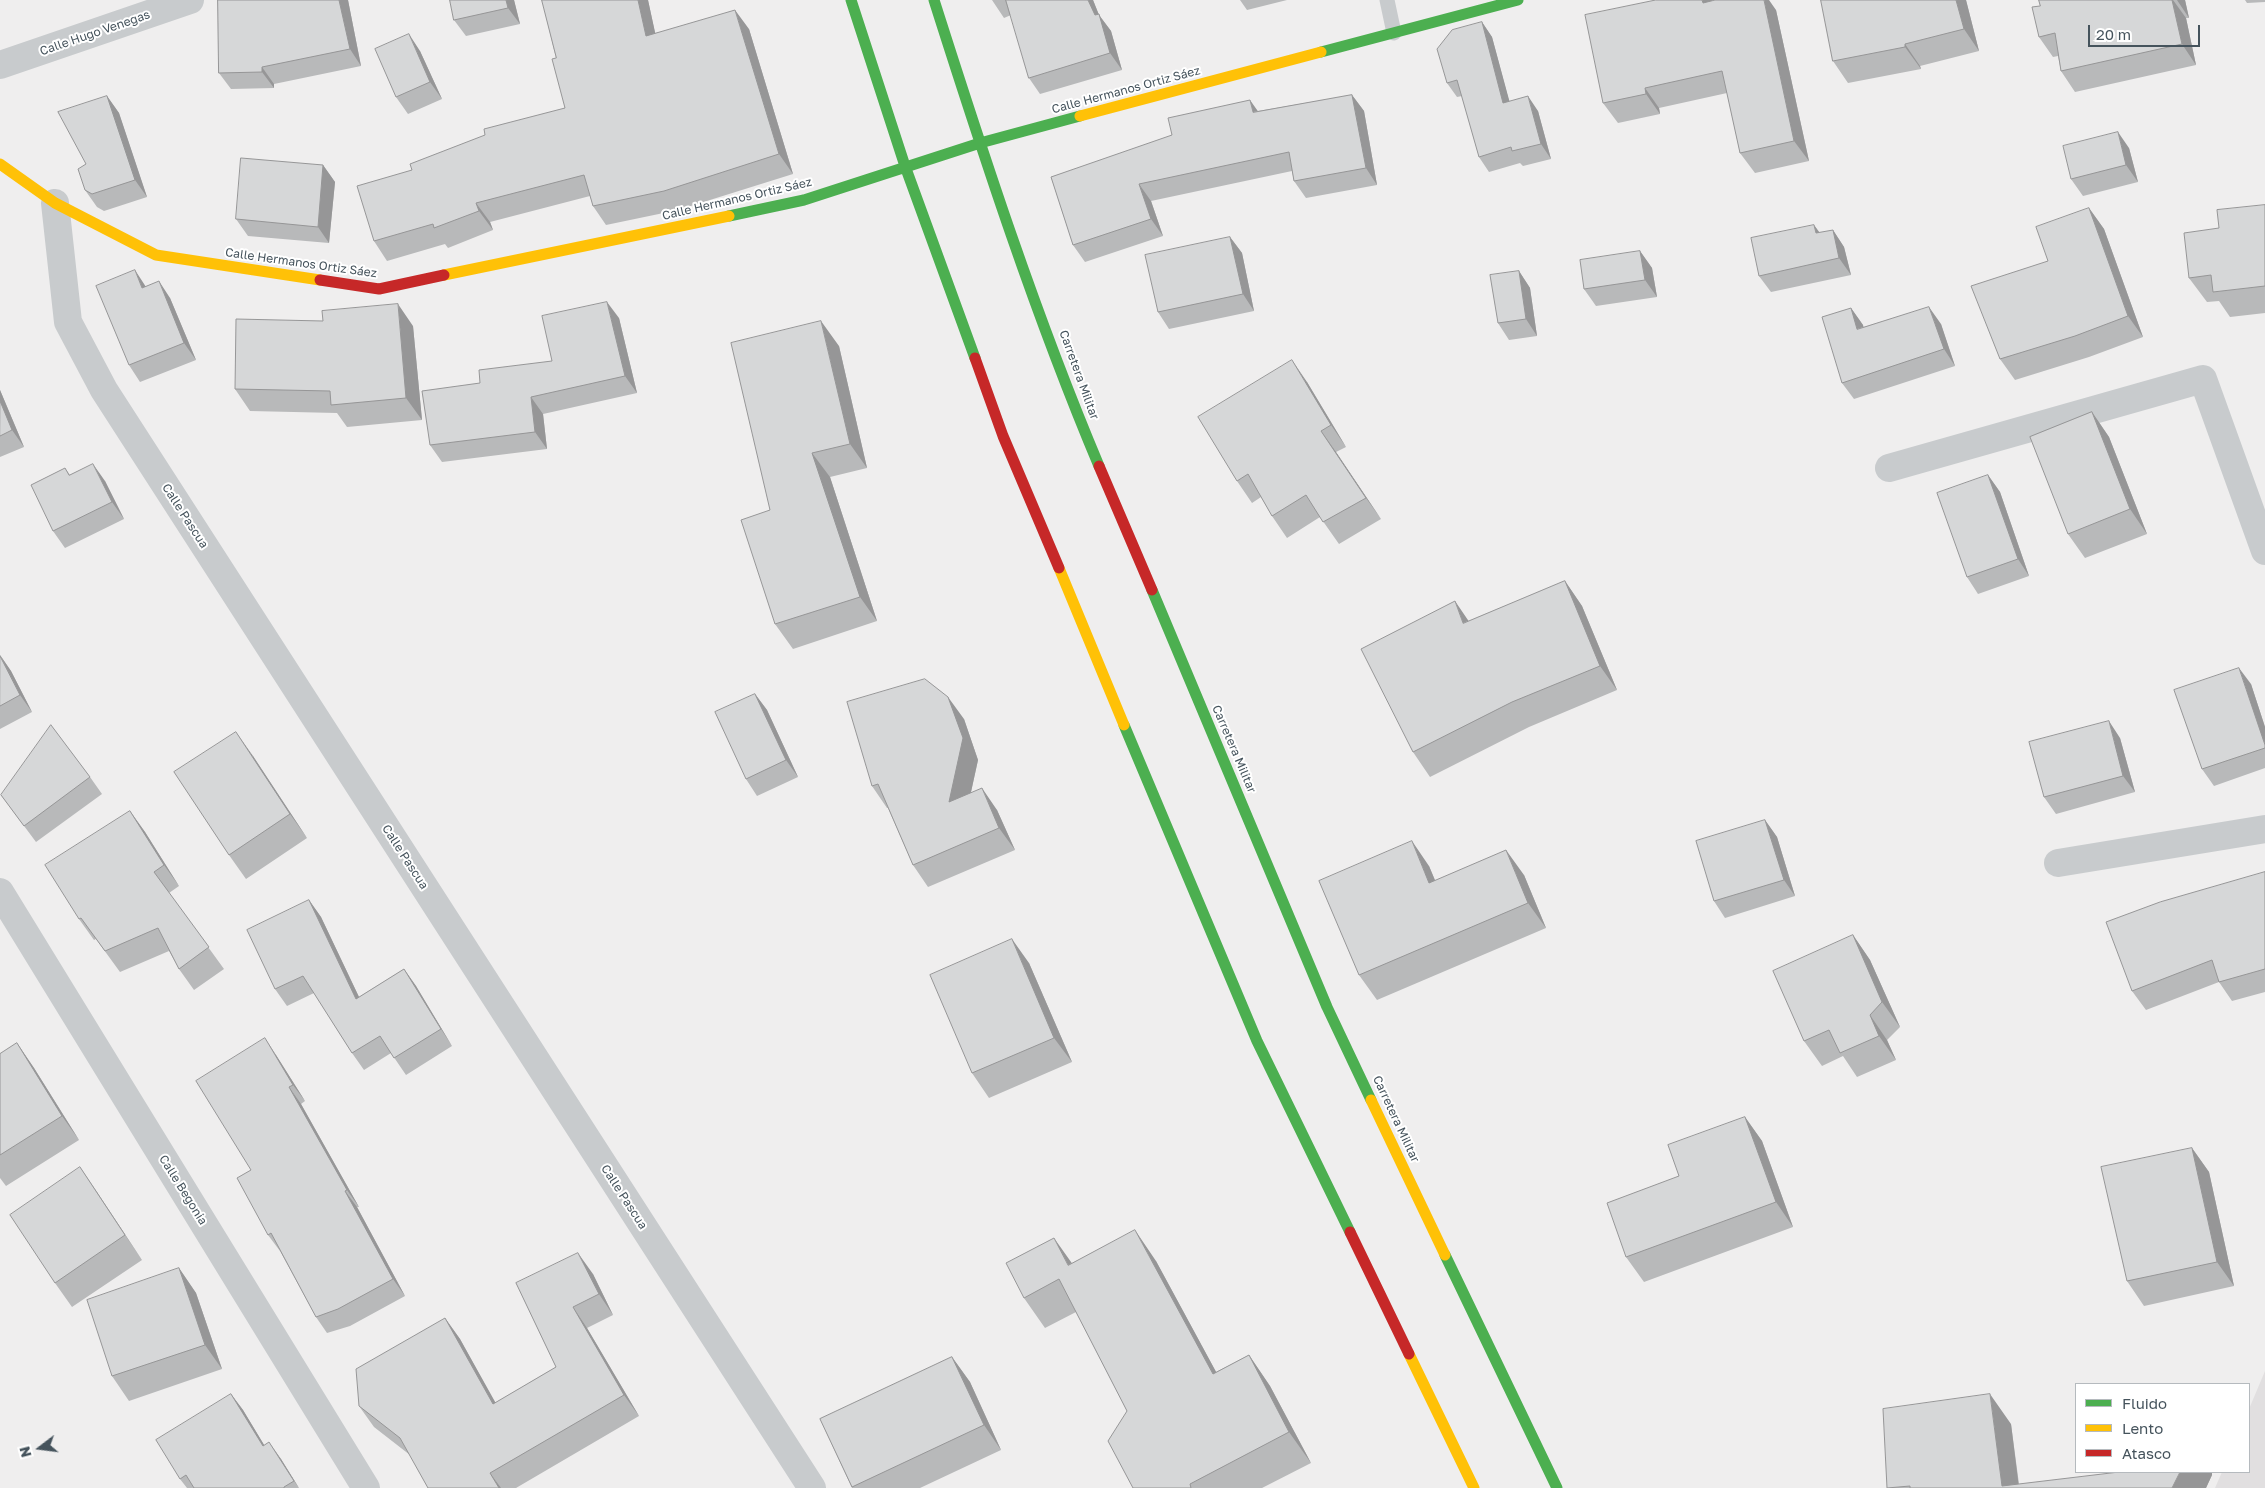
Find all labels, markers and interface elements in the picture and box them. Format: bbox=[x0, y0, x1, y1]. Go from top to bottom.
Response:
street label: Calle Hugo Venegas bbox=[38, 7, 152, 59]
scale bar bbox=[2090, 15, 2202, 47]
text: 20 m bbox=[2096, 25, 2131, 43]
street label: Calle Hermanos Ortiz Sáez bbox=[1050, 63, 1202, 117]
street label: Calle Hermanos Ortiz Sáez bbox=[661, 175, 813, 223]
street label: Calle Hermanos Ortiz Sáez bbox=[224, 245, 378, 281]
street label: Carretera Militar bbox=[1056, 328, 1102, 422]
street label: Calle Pascua bbox=[159, 481, 211, 551]
street label: Carretera Militar bbox=[1209, 703, 1259, 795]
street label: Calle Pascua bbox=[379, 822, 431, 892]
street label: Carretera Militar bbox=[1370, 1073, 1422, 1165]
street label: Calle Begonia bbox=[156, 1153, 210, 1227]
street label: Calle Pascua bbox=[598, 1162, 650, 1232]
legend bbox=[2075, 1383, 2250, 1473]
text: Fluido bbox=[2122, 1394, 2167, 1412]
text: Lento bbox=[2122, 1419, 2163, 1437]
north arrow bbox=[15, 1423, 65, 1473]
text: Atasco bbox=[2122, 1444, 2171, 1462]
text: N bbox=[15, 1445, 35, 1459]

